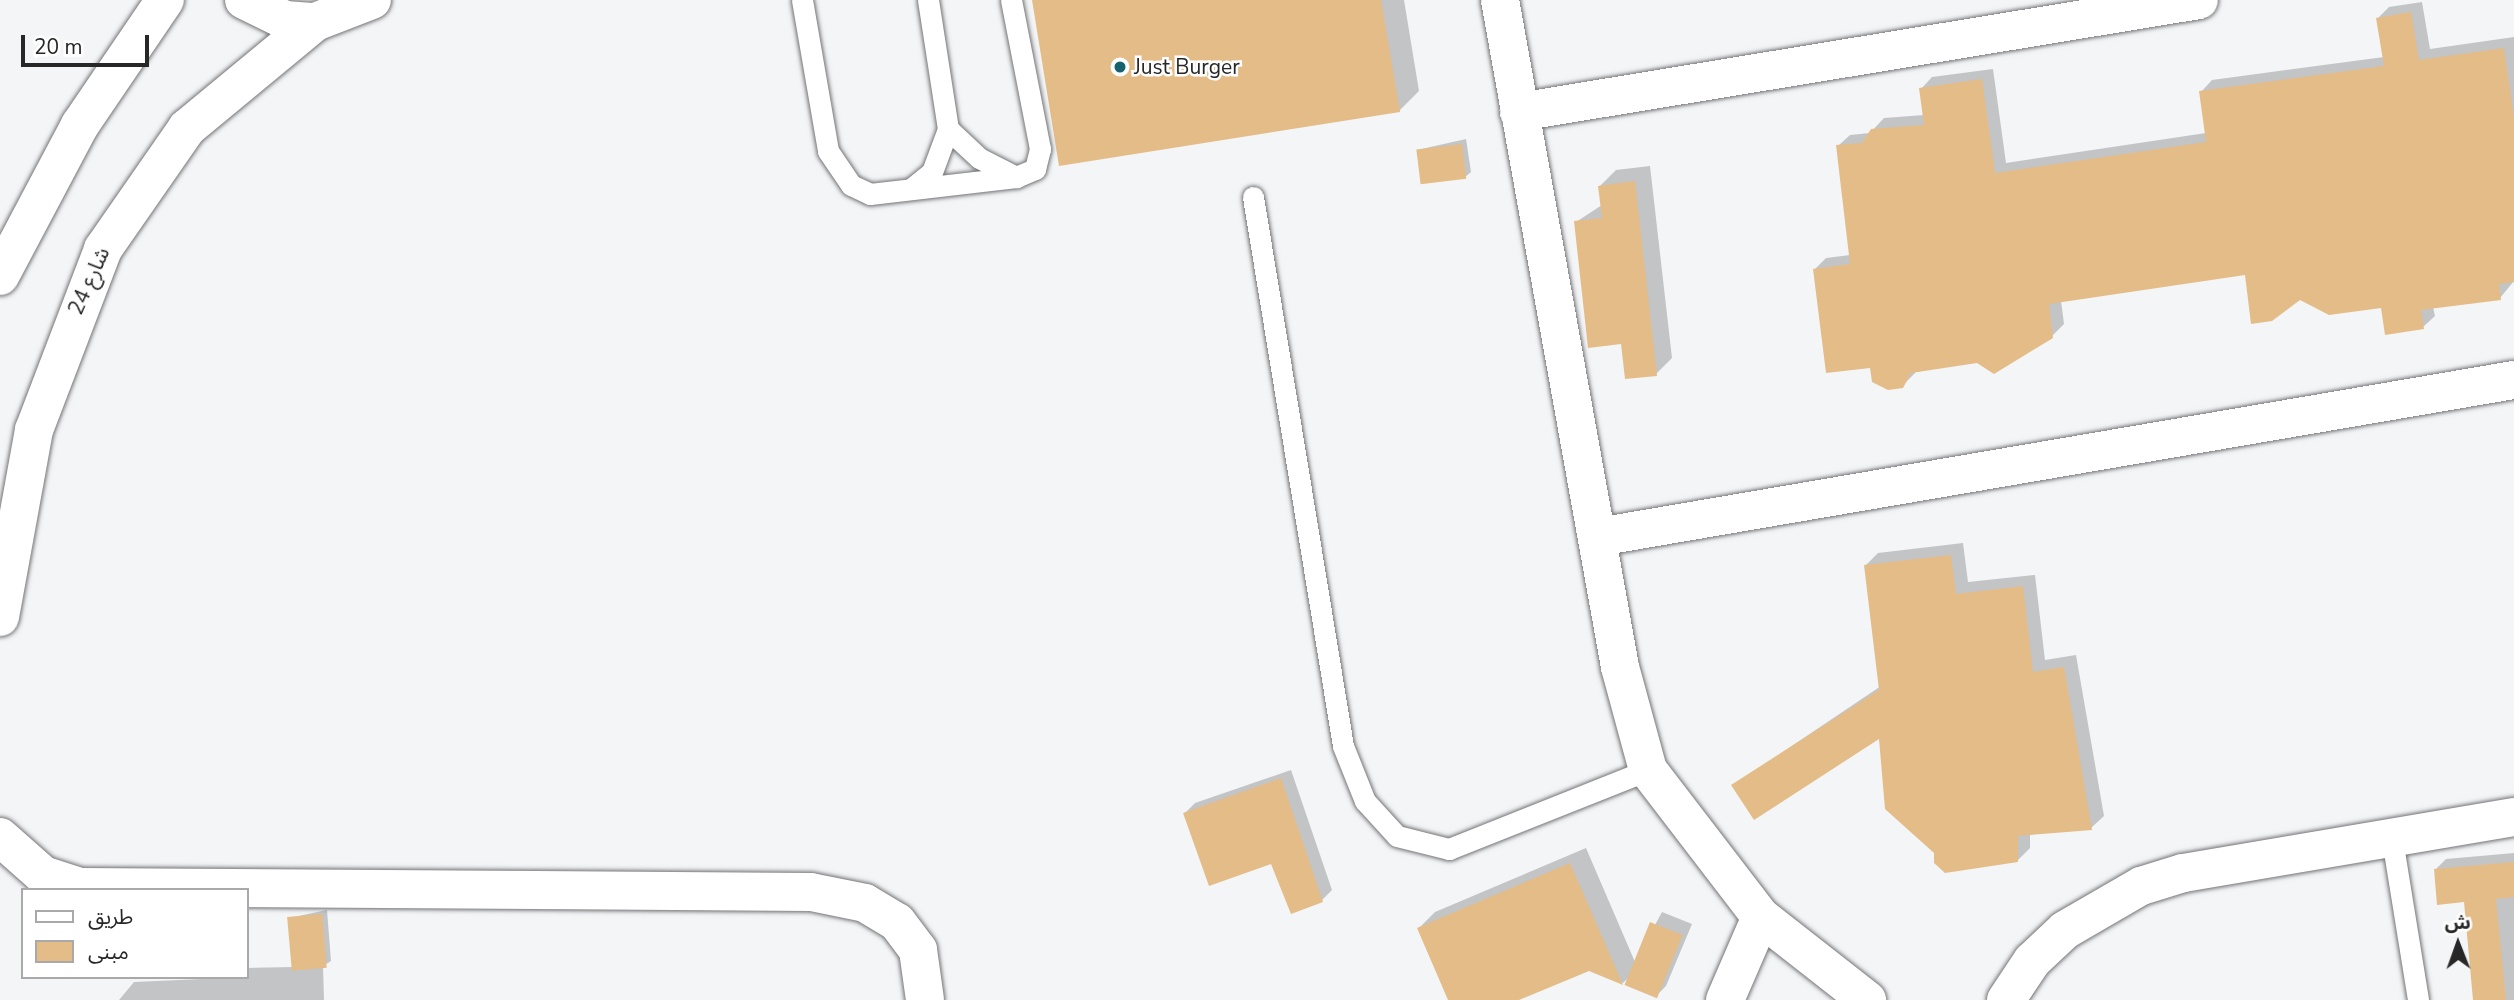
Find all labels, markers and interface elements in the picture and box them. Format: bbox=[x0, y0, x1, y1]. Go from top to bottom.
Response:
scale bar bbox=[24, 21, 152, 65]
text: 20 m bbox=[34, 33, 83, 61]
place label: Just Burger bbox=[1134, 54, 1240, 80]
marker: Just Burger bbox=[1112, 59, 1128, 75]
street label: شارع 24 bbox=[63, 243, 115, 319]
legend bbox=[21, 888, 248, 979]
text: طريق bbox=[88, 903, 133, 931]
north arrow bbox=[2423, 909, 2493, 979]
text: ش bbox=[2444, 910, 2471, 936]
text: مبنى bbox=[88, 938, 129, 966]

